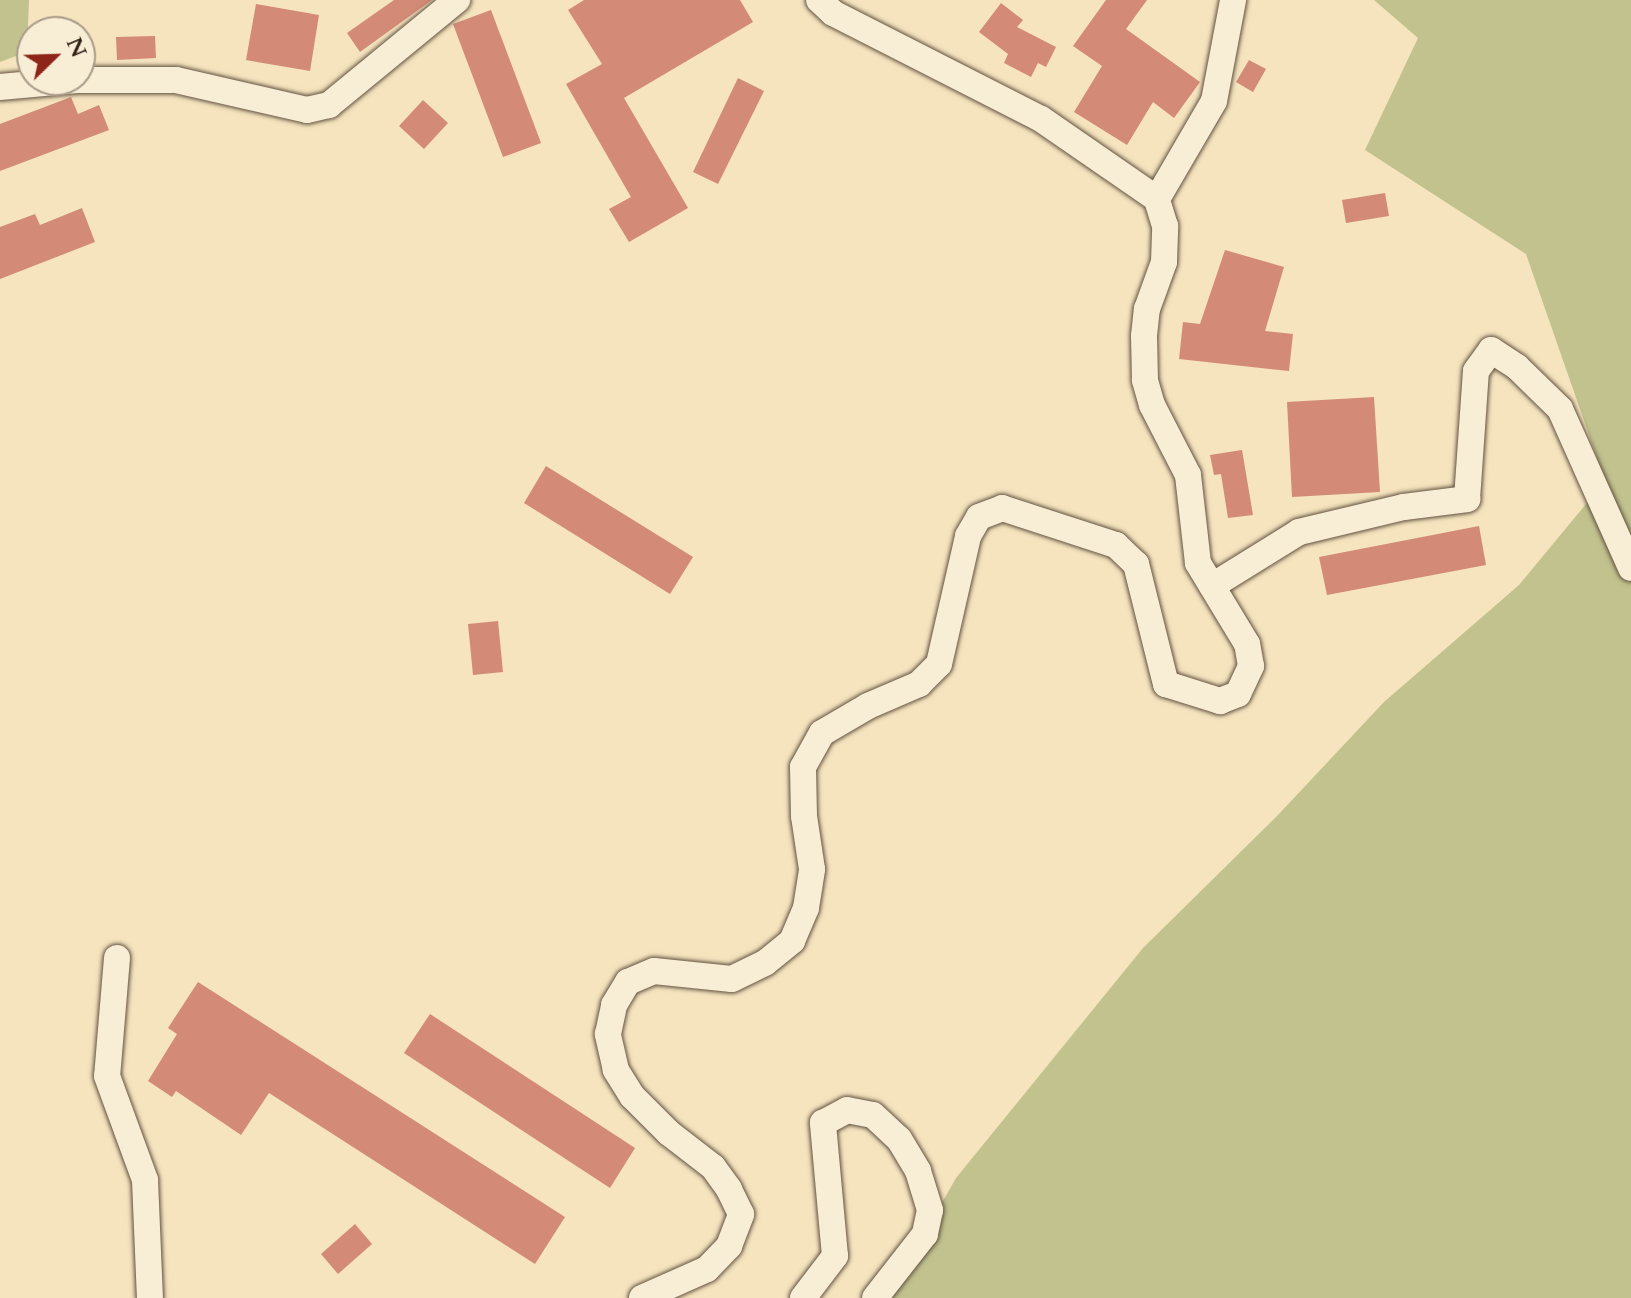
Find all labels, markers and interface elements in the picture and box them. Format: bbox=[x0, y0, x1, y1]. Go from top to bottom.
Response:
north arrow bbox=[16, 16, 96, 96]
text: N bbox=[59, 33, 94, 62]

